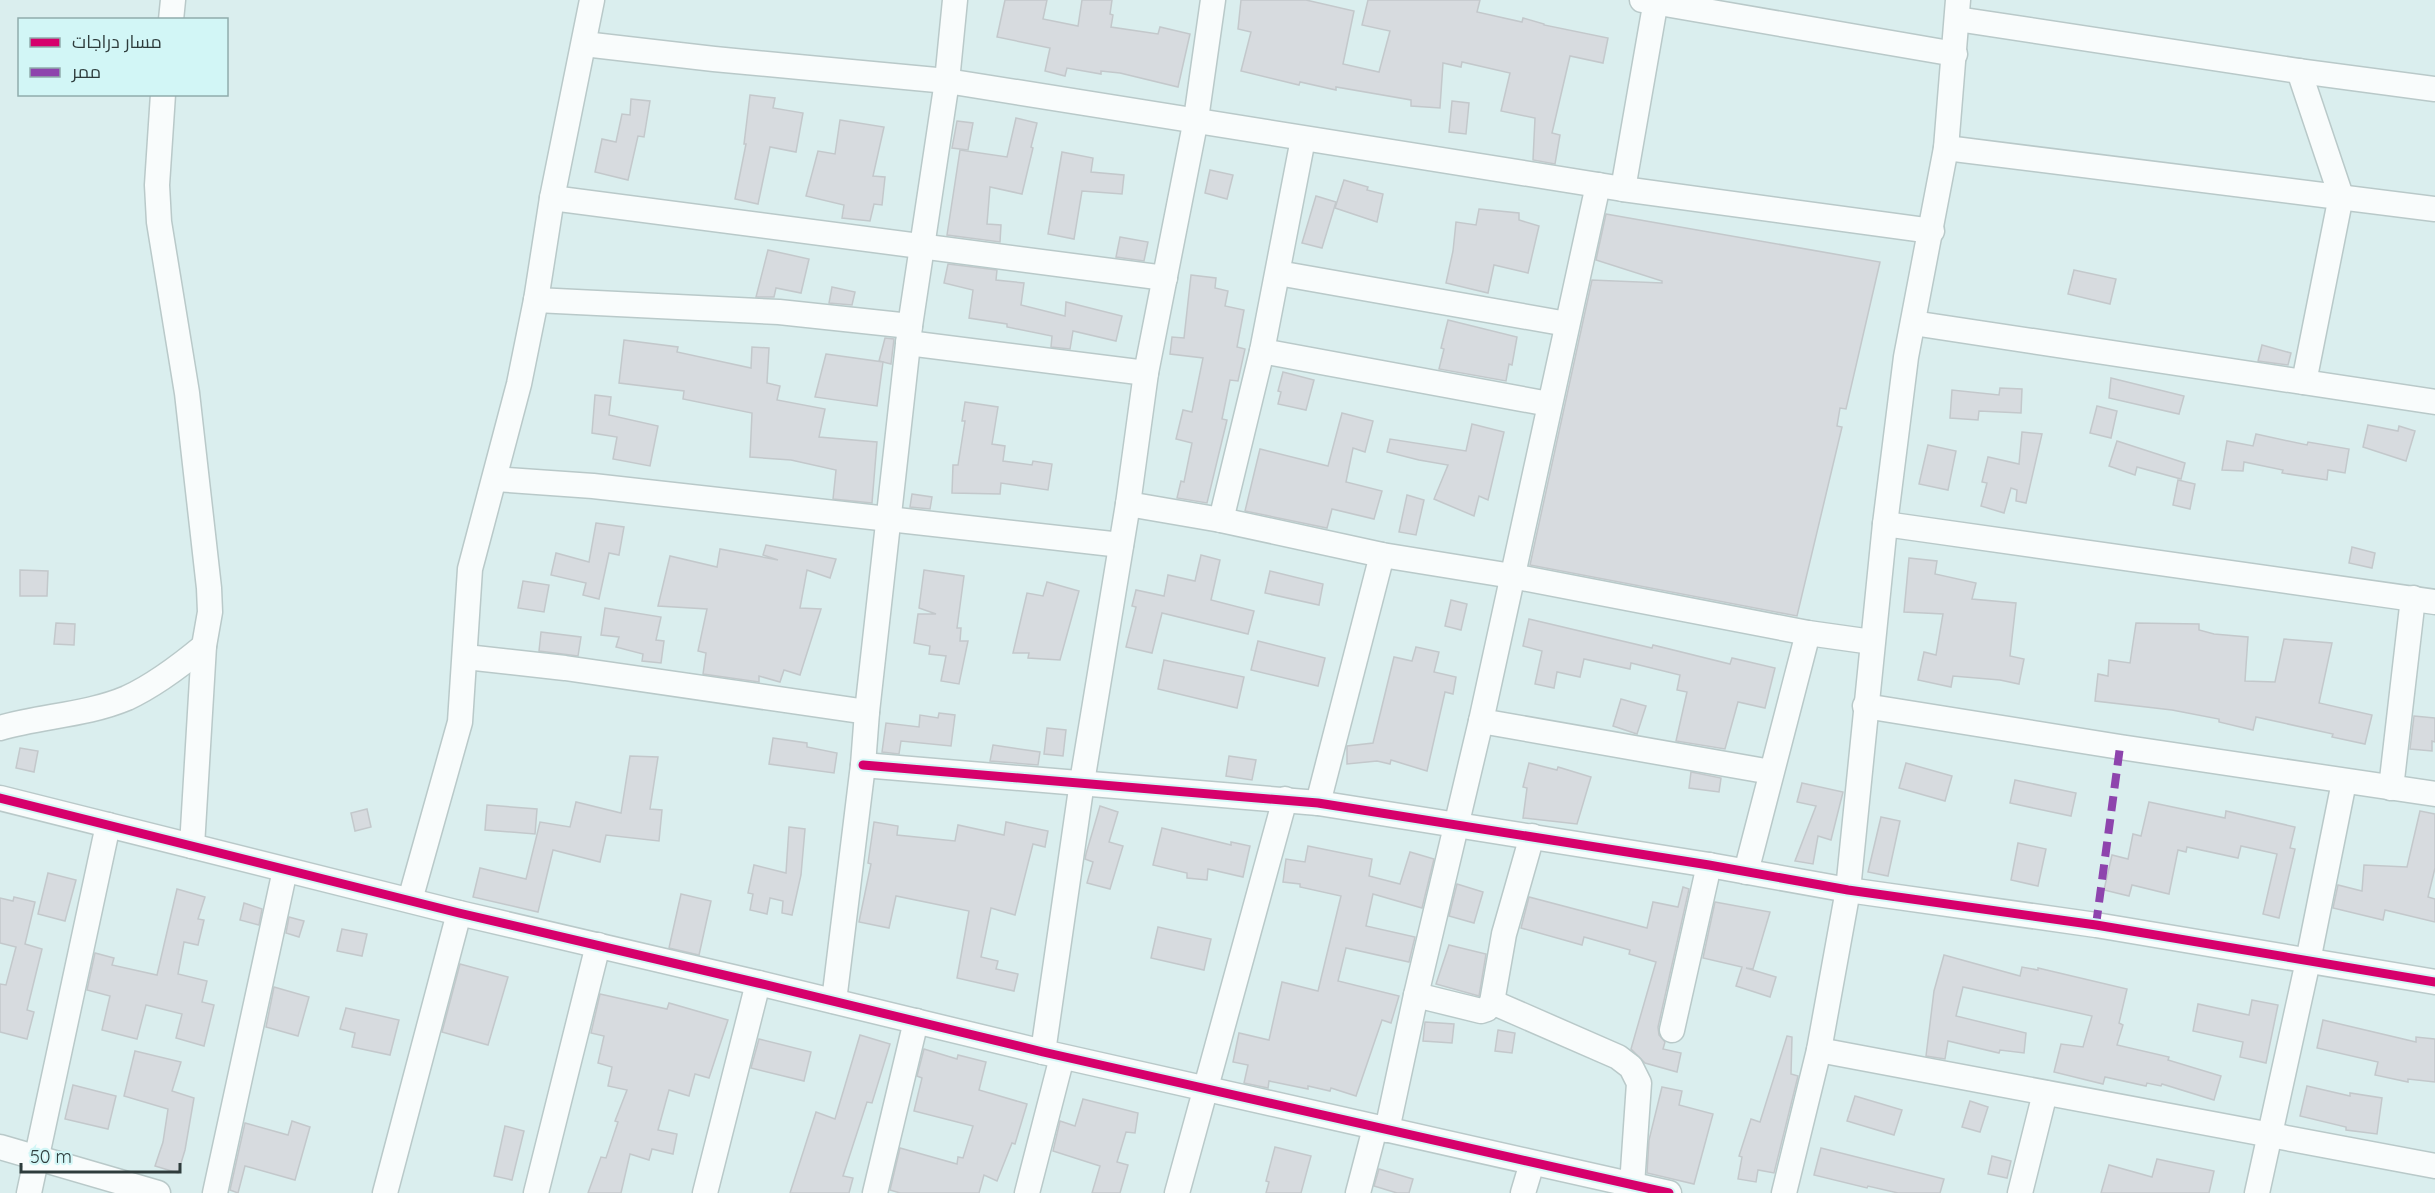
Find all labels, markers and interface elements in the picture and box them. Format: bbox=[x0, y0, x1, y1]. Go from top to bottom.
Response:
legend bbox=[18, 18, 228, 96]
text: مسار دراجات bbox=[72, 30, 162, 53]
text: ممر bbox=[71, 60, 101, 83]
scale bar bbox=[21, 1136, 180, 1174]
text: 50 m bbox=[30, 1145, 72, 1168]

